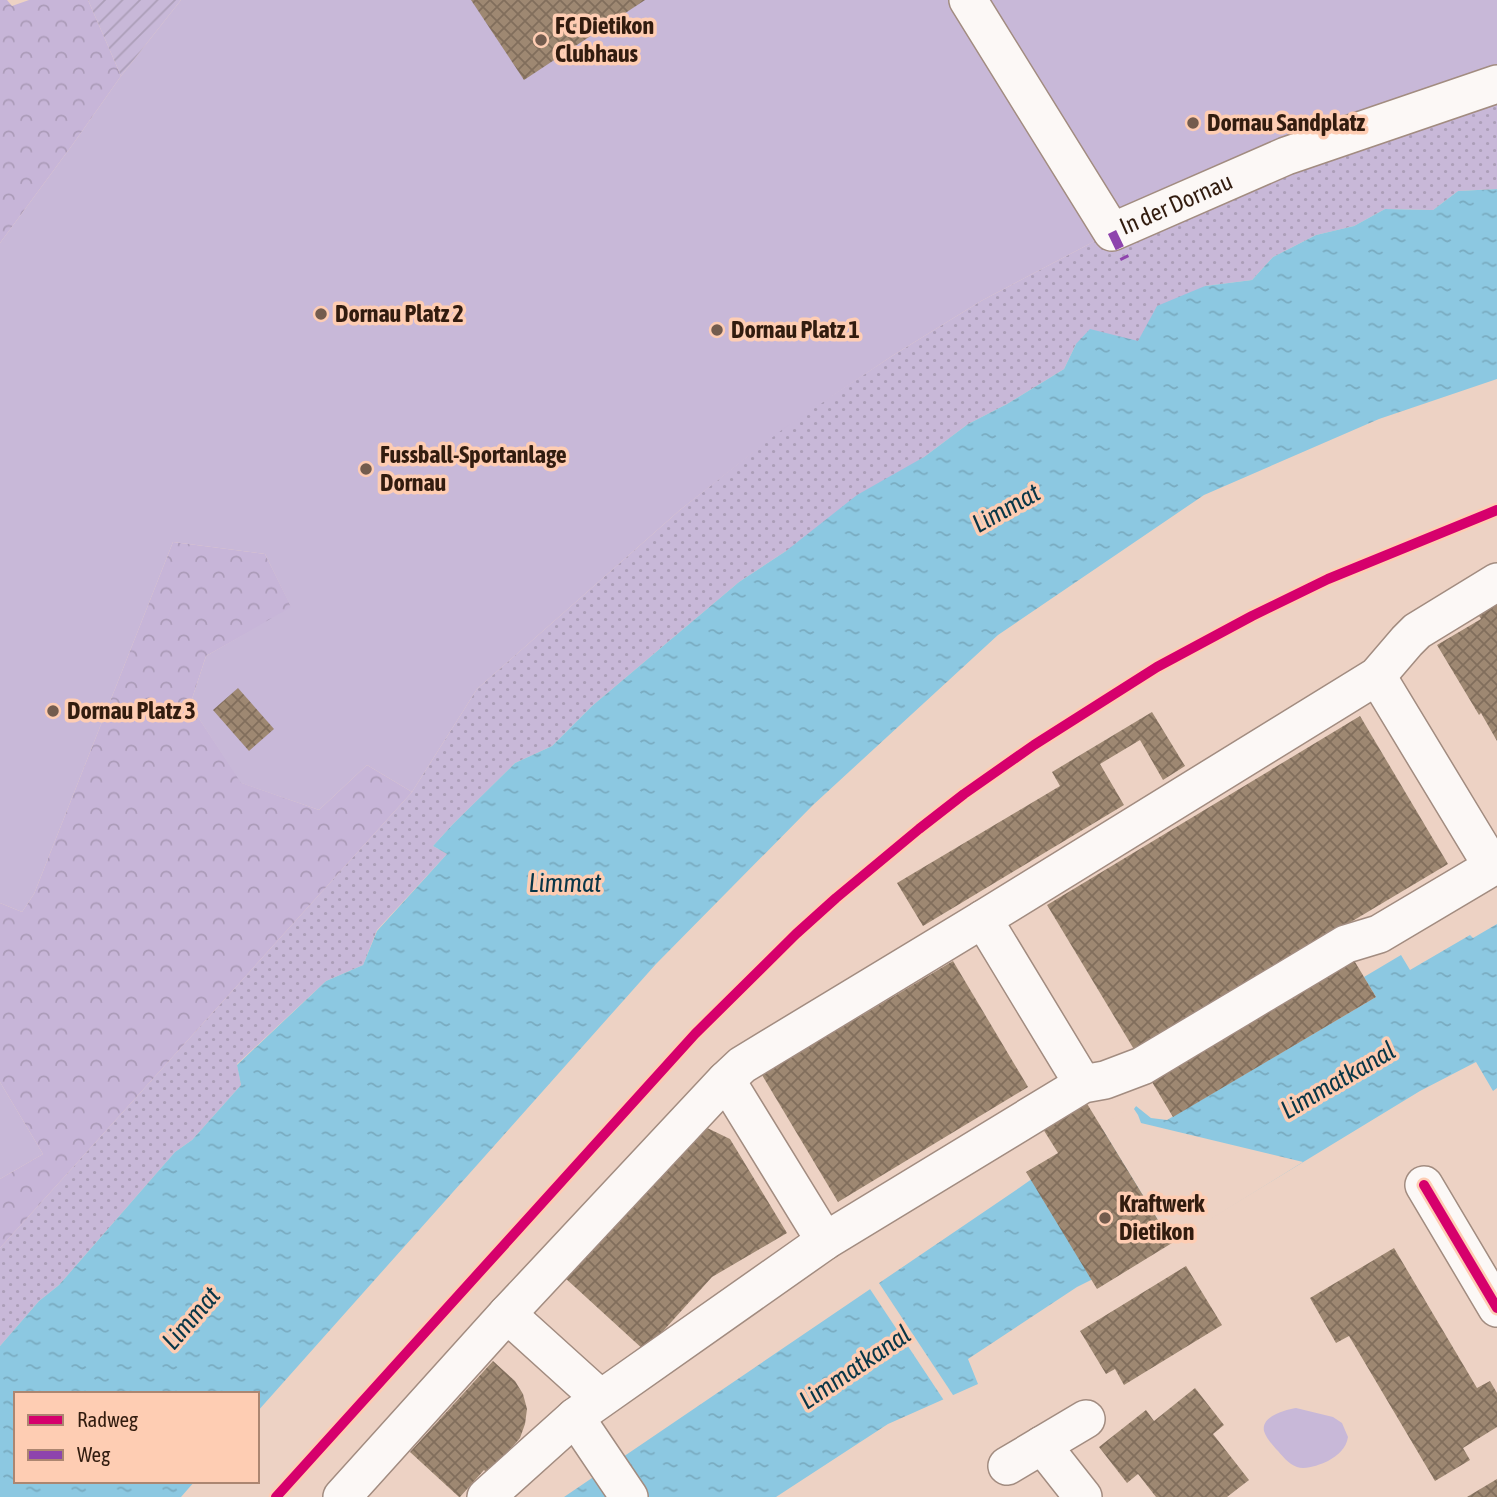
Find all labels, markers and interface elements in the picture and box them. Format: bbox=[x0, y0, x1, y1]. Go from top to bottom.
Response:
place label: FC Dietikon Clubhaus bbox=[555, 12, 654, 67]
marker: FC Dietikon Clubhaus bbox=[533, 32, 549, 48]
place label: Dornau Sandplatz bbox=[1207, 109, 1366, 136]
marker: Dornau Sandplatz bbox=[1185, 115, 1201, 131]
street label: In der Dornau bbox=[1116, 167, 1236, 240]
place label: Dornau Platz 2 bbox=[335, 300, 464, 327]
marker: Dornau Platz 2 bbox=[313, 306, 329, 322]
place label: Dornau Platz 1 bbox=[731, 316, 860, 343]
marker: Dornau Platz 1 bbox=[709, 322, 725, 338]
place label: Fussball-Sportanlage Dornau bbox=[380, 441, 567, 496]
marker: Fussball-Sportanlage Dornau bbox=[358, 461, 374, 477]
water label: Limmat bbox=[967, 477, 1046, 539]
place label: Dornau Platz 3 bbox=[67, 697, 196, 724]
marker: Dornau Platz 3 bbox=[45, 703, 61, 719]
water label: Limmat bbox=[528, 868, 602, 898]
water label: Limmatkanal bbox=[1275, 1035, 1401, 1125]
place label: Kraftwerk Dietikon bbox=[1119, 1190, 1205, 1245]
marker: Kraftwerk Dietikon bbox=[1097, 1210, 1113, 1226]
water label: Limmat bbox=[156, 1280, 227, 1355]
water label: Limmatkanal bbox=[794, 1319, 916, 1415]
legend bbox=[14, 1392, 259, 1483]
text: Radweg bbox=[77, 1407, 138, 1431]
text: Weg bbox=[77, 1442, 110, 1466]

